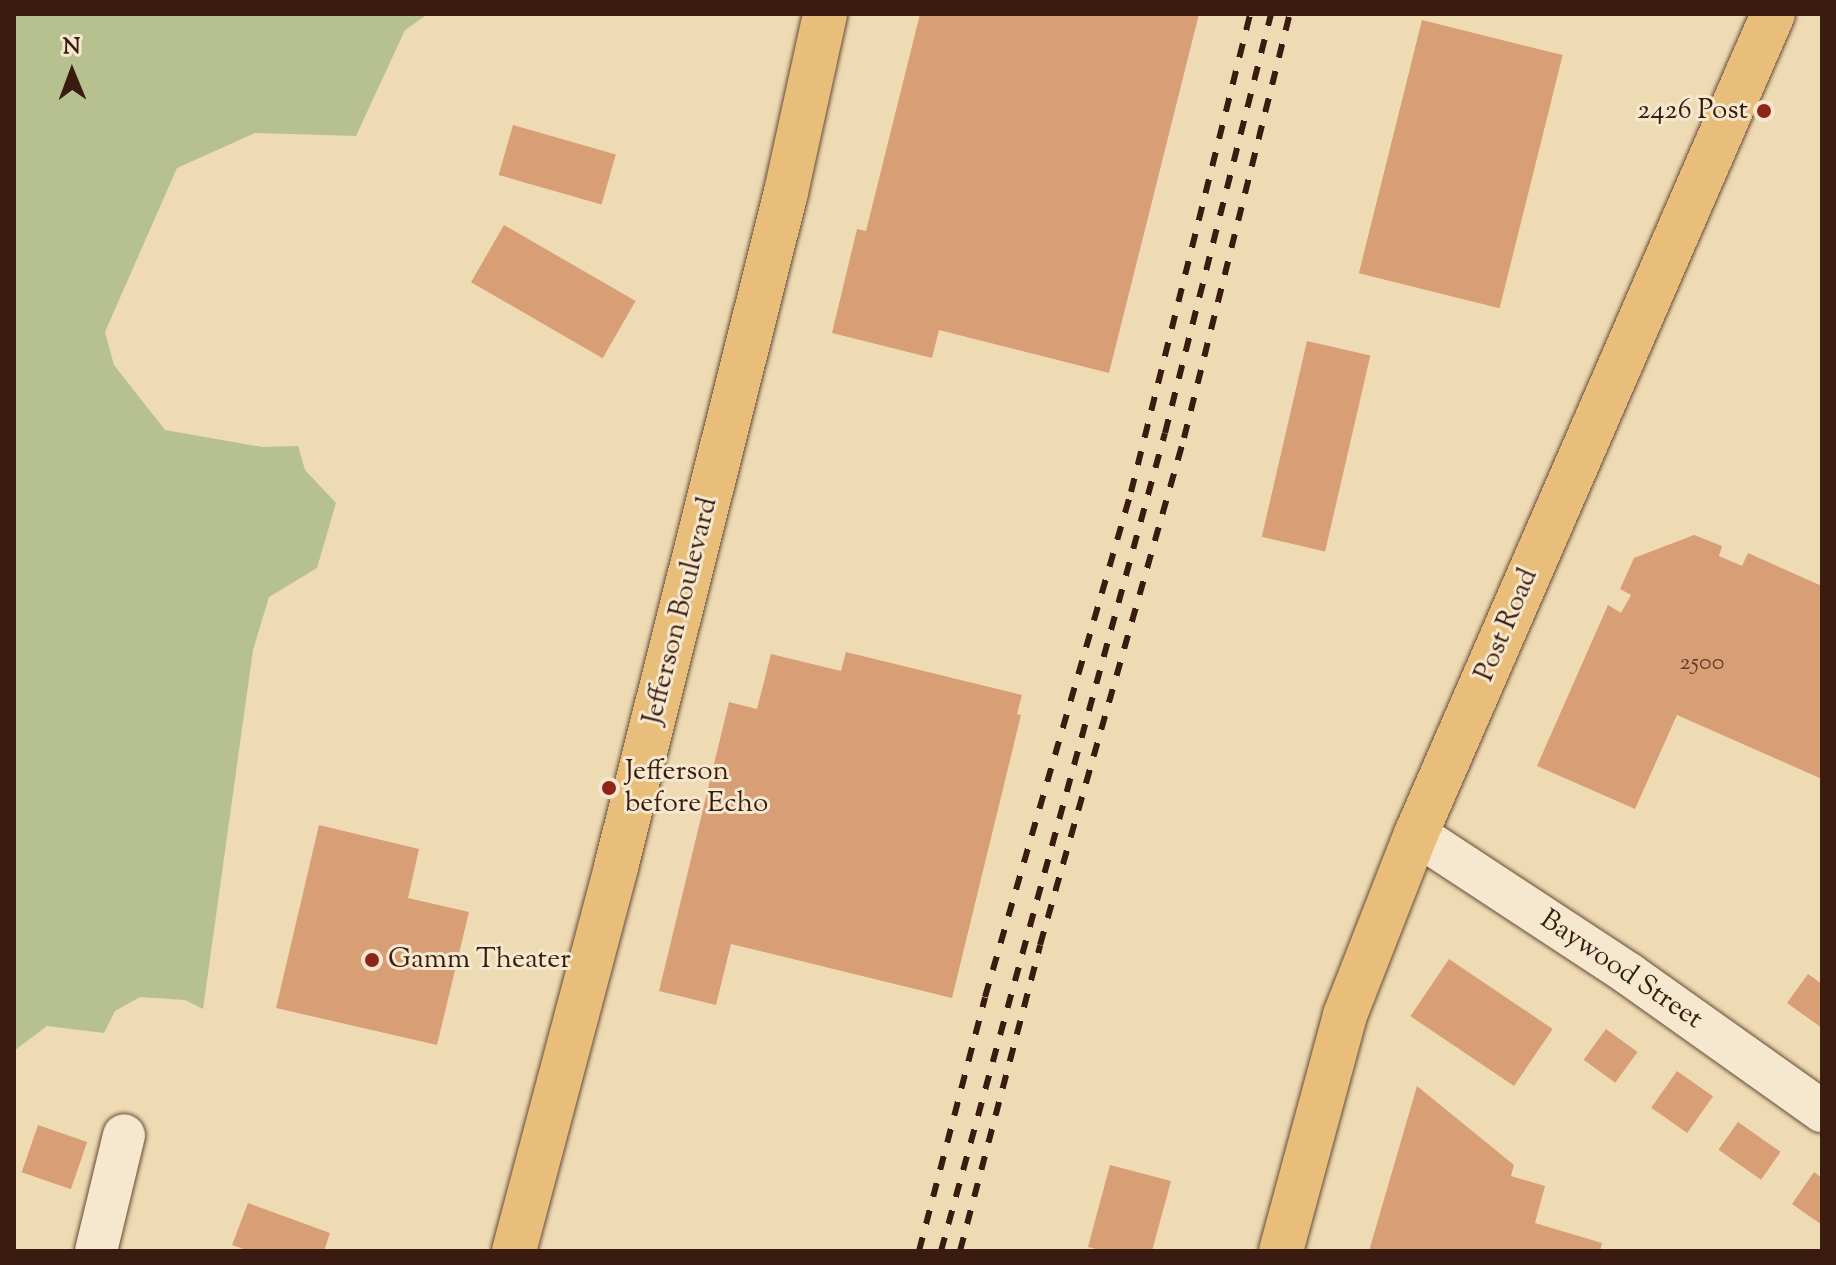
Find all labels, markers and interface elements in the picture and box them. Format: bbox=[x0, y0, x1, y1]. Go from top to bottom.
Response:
north arrow bbox=[32, 32, 112, 112]
text: N bbox=[63, 32, 81, 64]
place label: 2426 Post bbox=[1637, 94, 1748, 128]
marker: 2426 Post bbox=[1755, 102, 1773, 120]
street label: Jefferson Boulevard bbox=[637, 494, 725, 728]
street label: Post Road bbox=[1468, 563, 1546, 687]
house number: 2500 bbox=[1680, 650, 1724, 678]
place label: Jefferson before Echo bbox=[625, 755, 768, 821]
marker: Jefferson before Echo bbox=[600, 779, 618, 797]
street label: Baywood Street bbox=[1533, 903, 1709, 1037]
place label: Gamm Theater bbox=[388, 943, 571, 977]
marker: Gamm Theater bbox=[363, 951, 381, 969]

